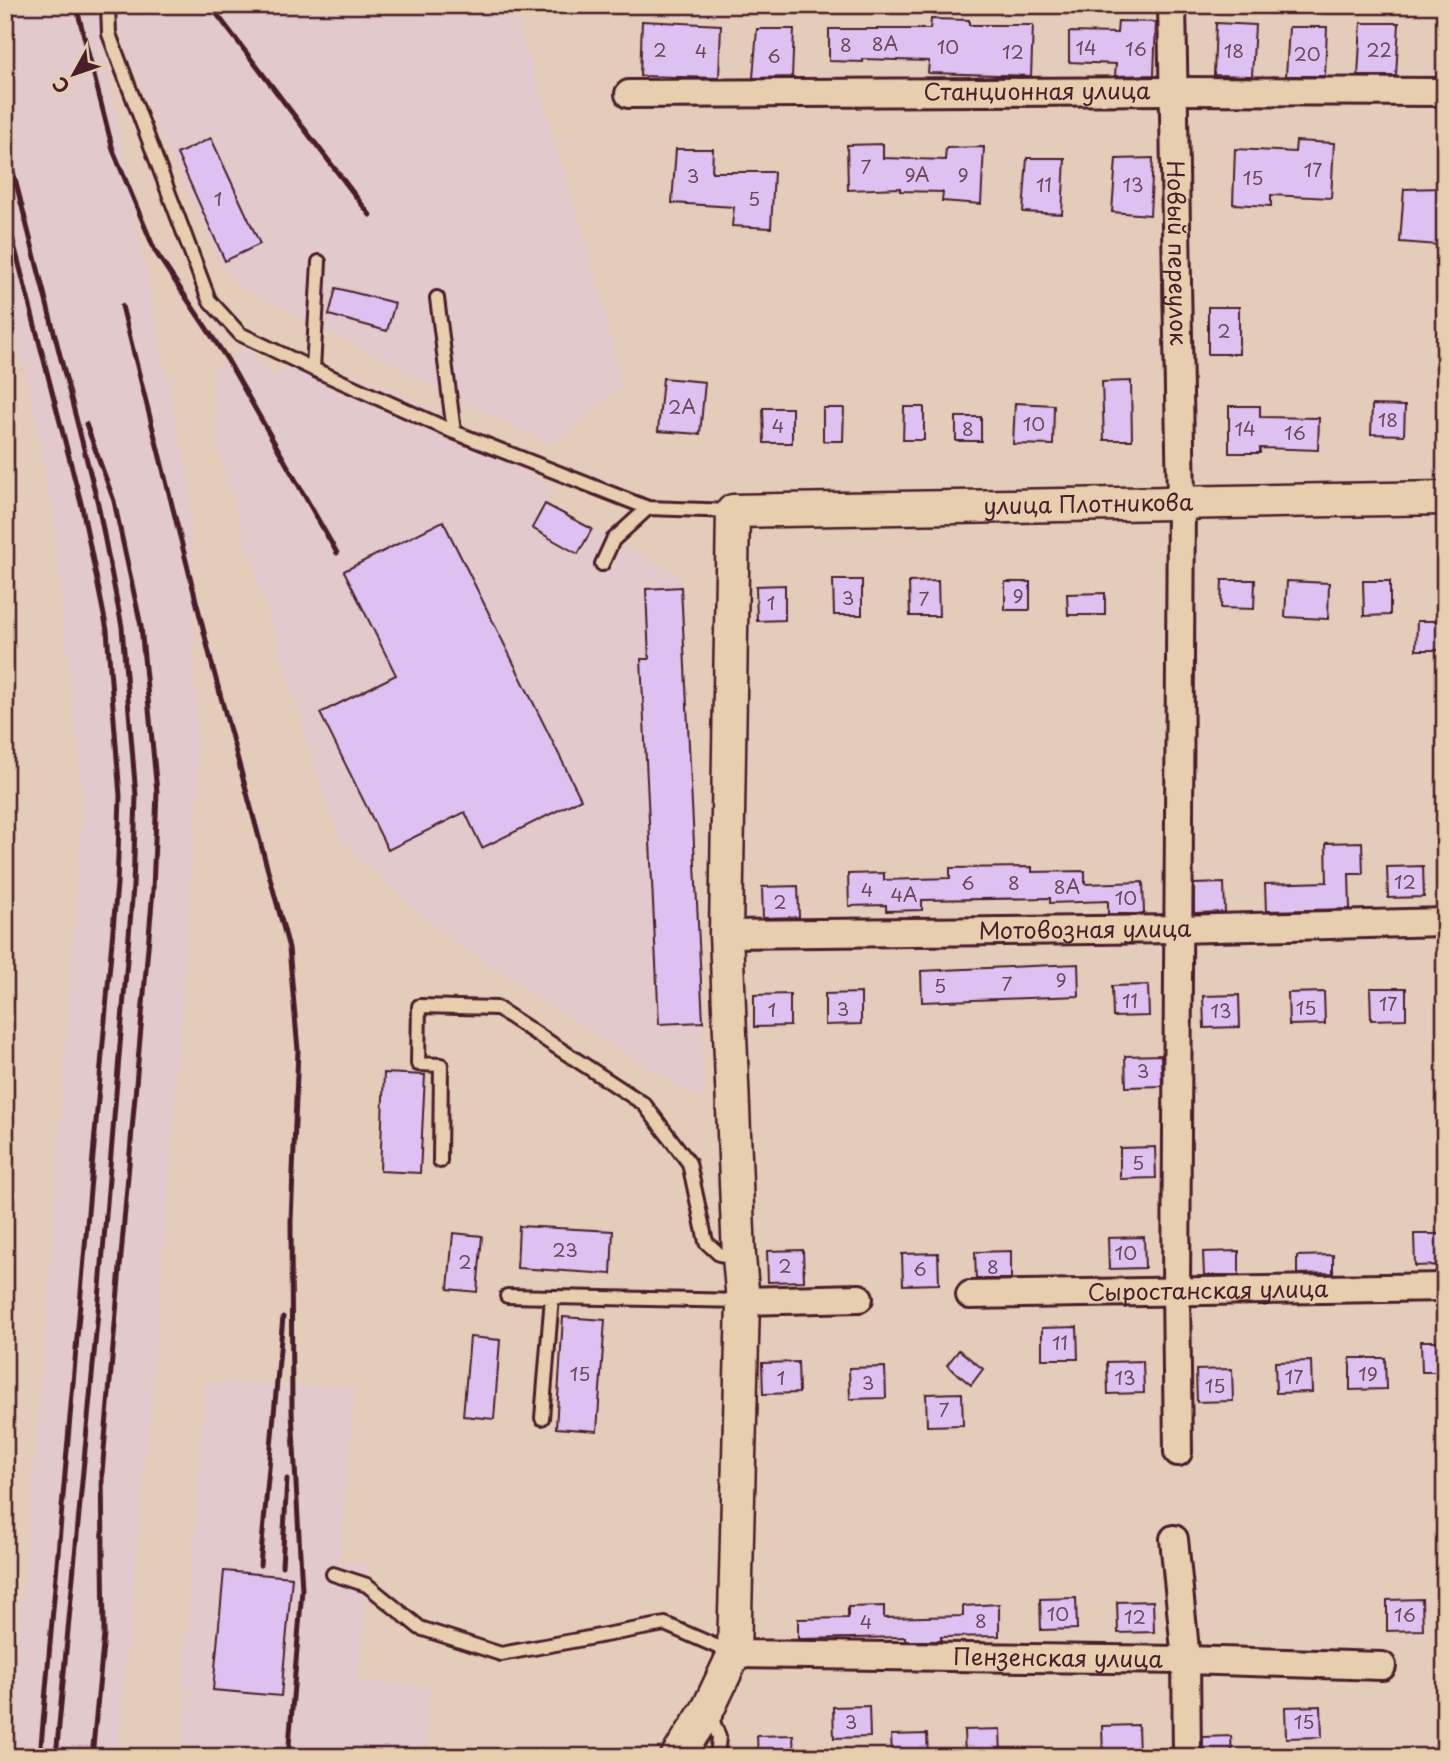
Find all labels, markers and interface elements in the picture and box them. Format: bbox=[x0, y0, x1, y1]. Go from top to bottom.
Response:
house number: 8А bbox=[872, 29, 898, 57]
house number: 8 bbox=[840, 30, 852, 58]
house number: 10 bbox=[937, 32, 959, 60]
house number: 14 bbox=[1075, 33, 1097, 61]
house number: 16 bbox=[1125, 34, 1147, 62]
house number: 2 bbox=[653, 35, 667, 63]
house number: 22 bbox=[1366, 35, 1392, 63]
house number: 4 bbox=[695, 36, 707, 64]
house number: 18 bbox=[1224, 36, 1244, 64]
house number: 12 bbox=[1002, 37, 1024, 65]
north arrow bbox=[38, 38, 108, 108]
house number: 20 bbox=[1293, 39, 1321, 67]
house number: 6 bbox=[767, 41, 781, 69]
text: С bbox=[45, 71, 76, 100]
street label: Станционная улица bbox=[923, 72, 1151, 108]
house number: 7 bbox=[861, 152, 872, 180]
house number: 17 bbox=[1304, 155, 1322, 183]
house number: 9А bbox=[904, 160, 930, 188]
house number: 9 bbox=[957, 160, 969, 188]
street label: Новый переулок bbox=[1159, 160, 1197, 346]
house number: 3 bbox=[687, 161, 699, 189]
house number: 15 bbox=[1243, 163, 1263, 191]
house number: 11 bbox=[1036, 170, 1052, 198]
house number: 13 bbox=[1122, 170, 1144, 198]
house number: 1 bbox=[214, 184, 222, 212]
house number: 5 bbox=[748, 184, 760, 212]
house number: 2 bbox=[1217, 316, 1231, 344]
house number: 2А bbox=[668, 392, 696, 420]
house number: 18 bbox=[1378, 405, 1398, 433]
house number: 10 bbox=[1023, 409, 1045, 437]
house number: 4 bbox=[772, 411, 784, 439]
house number: 8 bbox=[962, 414, 974, 442]
house number: 14 bbox=[1234, 414, 1256, 442]
house number: 16 bbox=[1284, 418, 1306, 446]
street label: улица Плотникова bbox=[983, 484, 1194, 522]
house number: 9 bbox=[1012, 581, 1024, 609]
house number: 3 bbox=[842, 583, 854, 611]
house number: 7 bbox=[919, 584, 930, 612]
house number: 1 bbox=[767, 588, 775, 616]
house number: 12 bbox=[1394, 867, 1416, 895]
house number: 6 bbox=[961, 868, 975, 896]
house number: 8 bbox=[1008, 868, 1020, 896]
house number: 8А bbox=[1054, 872, 1080, 900]
house number: 4 bbox=[861, 875, 873, 903]
house number: 4А bbox=[890, 880, 918, 908]
house number: 10 bbox=[1115, 883, 1137, 911]
house number: 2 bbox=[773, 887, 787, 915]
street label: Мотовозная улица bbox=[978, 910, 1192, 947]
house number: 9 bbox=[1055, 965, 1067, 993]
house number: 7 bbox=[1002, 969, 1013, 997]
house number: 5 bbox=[934, 971, 946, 999]
house number: 11 bbox=[1122, 986, 1138, 1014]
house number: 17 bbox=[1379, 989, 1397, 1017]
house number: 15 bbox=[1296, 993, 1316, 1021]
house number: 3 bbox=[837, 994, 849, 1022]
house number: 1 bbox=[768, 995, 776, 1023]
house number: 13 bbox=[1210, 996, 1232, 1024]
house number: 3 bbox=[1137, 1056, 1149, 1084]
house number: 5 bbox=[1132, 1148, 1144, 1176]
house number: 23 bbox=[552, 1235, 578, 1263]
house number: 10 bbox=[1115, 1238, 1137, 1266]
house number: 2 bbox=[458, 1247, 472, 1275]
house number: 2 bbox=[778, 1251, 792, 1279]
house number: 8 bbox=[987, 1252, 999, 1280]
house number: 6 bbox=[913, 1254, 927, 1282]
street label: Сыростанская улица bbox=[1087, 1270, 1329, 1309]
house number: 11 bbox=[1052, 1328, 1068, 1356]
house number: 15 bbox=[570, 1359, 590, 1387]
house number: 19 bbox=[1358, 1359, 1378, 1387]
house number: 17 bbox=[1285, 1362, 1303, 1390]
house number: 1 bbox=[777, 1363, 785, 1391]
house number: 13 bbox=[1114, 1363, 1136, 1391]
house number: 3 bbox=[862, 1368, 874, 1396]
house number: 15 bbox=[1205, 1371, 1225, 1399]
house number: 7 bbox=[939, 1395, 950, 1423]
house number: 10 bbox=[1047, 1599, 1069, 1627]
house number: 16 bbox=[1394, 1600, 1416, 1628]
house number: 12 bbox=[1124, 1602, 1146, 1630]
house number: 8 bbox=[975, 1606, 987, 1634]
house number: 4 bbox=[860, 1607, 872, 1635]
street label: Пензенская улица bbox=[953, 1638, 1164, 1676]
house number: 3 bbox=[845, 1707, 857, 1735]
house number: 15 bbox=[1294, 1707, 1314, 1735]

